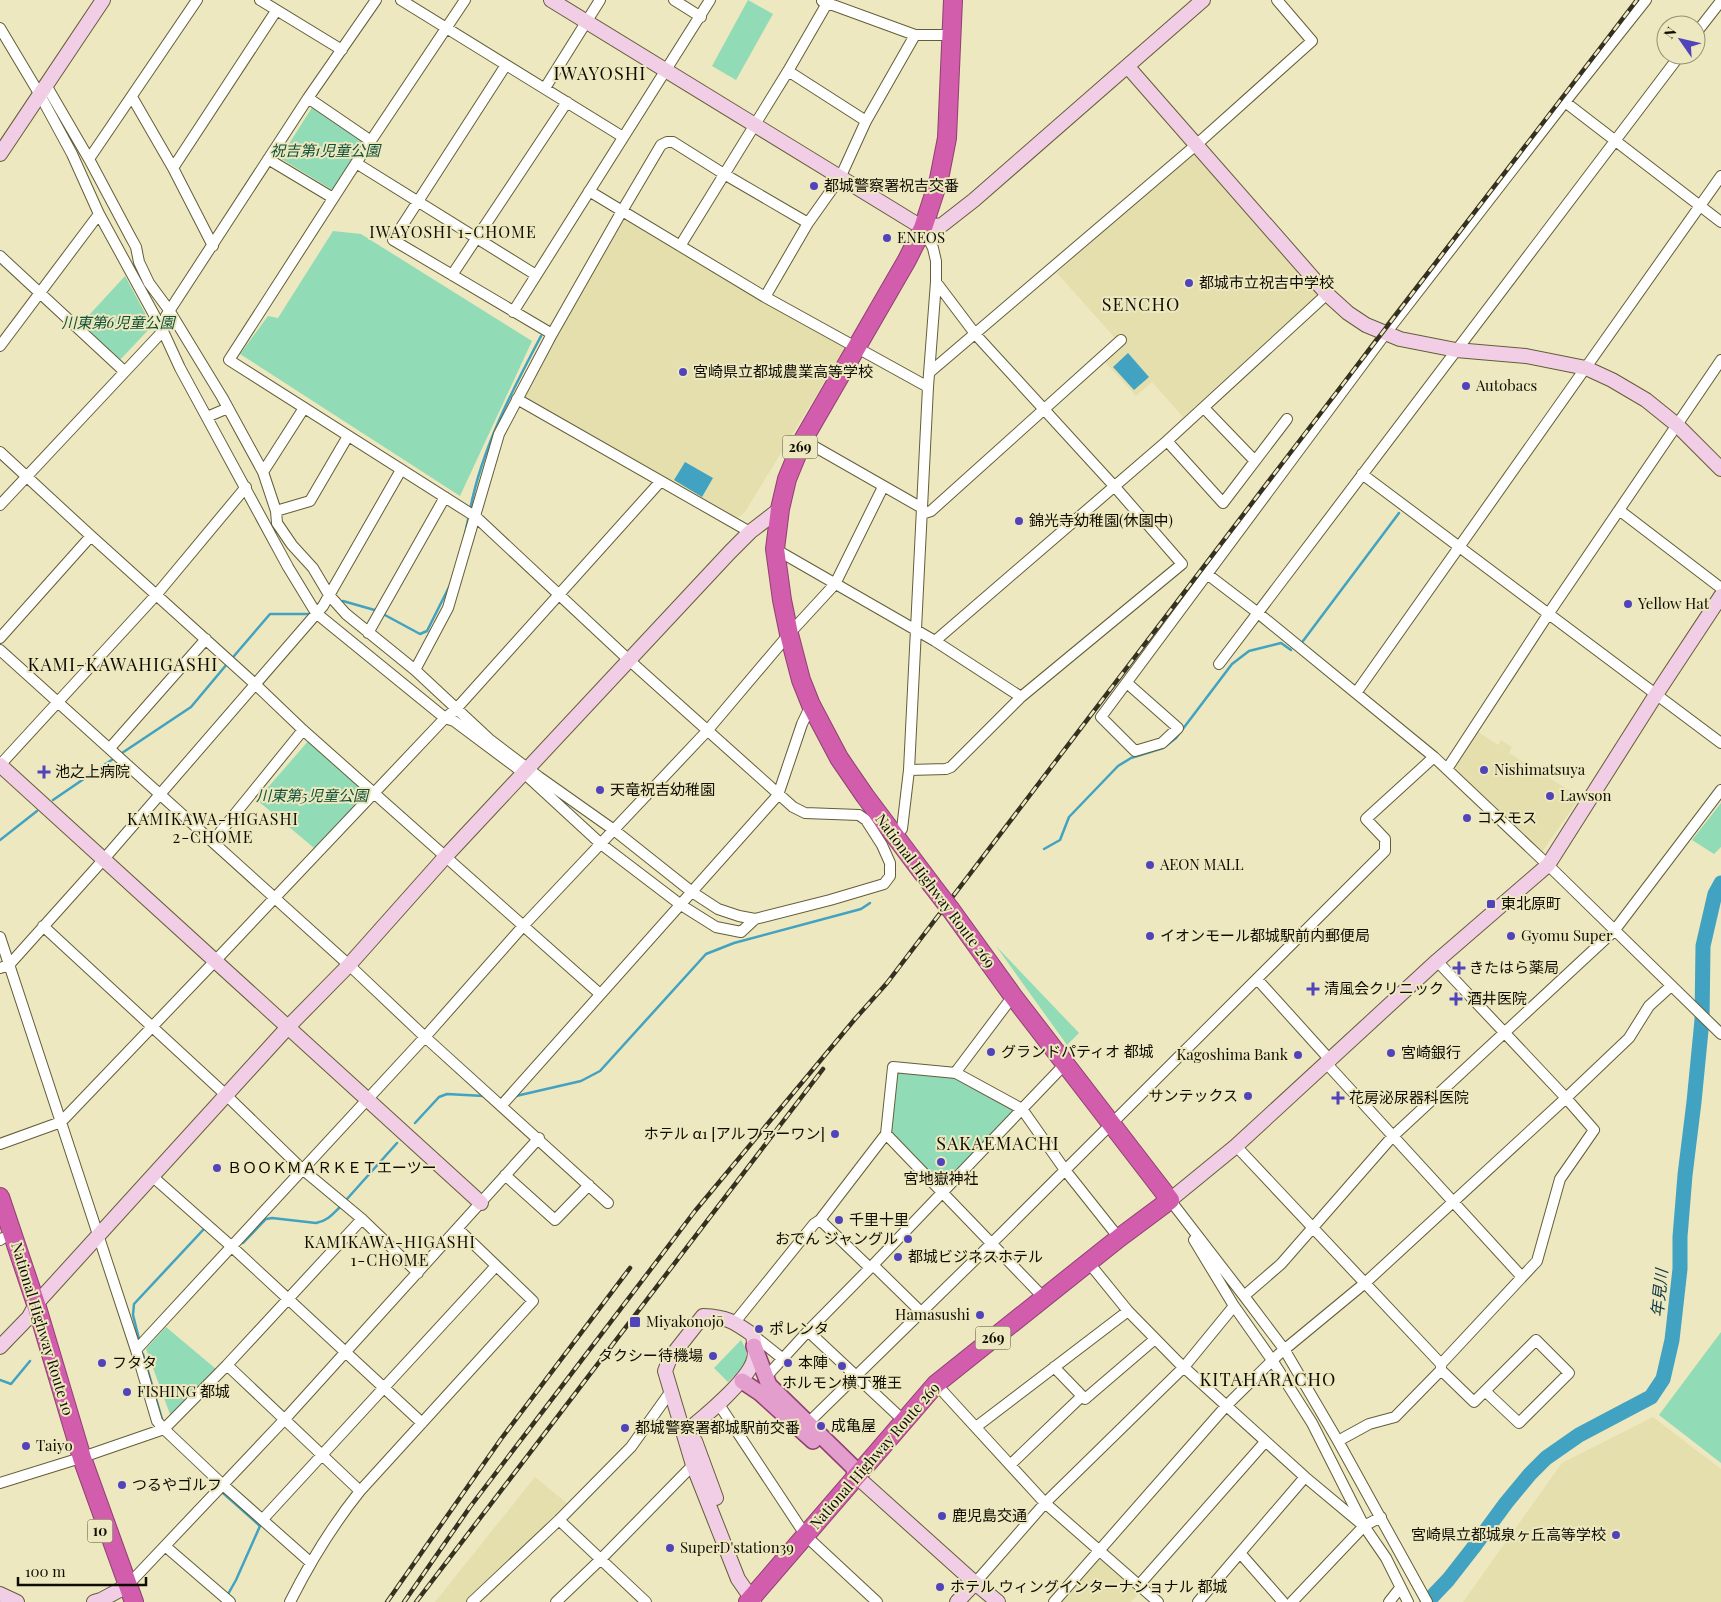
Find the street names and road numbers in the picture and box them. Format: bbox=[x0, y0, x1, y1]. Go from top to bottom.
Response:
road number: 269 bbox=[782, 436, 818, 458]
street label: National Highway Route 269 bbox=[871, 809, 1000, 972]
street label: National Highway Route 10 bbox=[7, 1240, 79, 1418]
road number: 269 bbox=[976, 1326, 1010, 1350]
street label: National Highway Route 269 bbox=[805, 1378, 943, 1533]
road number: 10 bbox=[88, 1520, 112, 1542]

